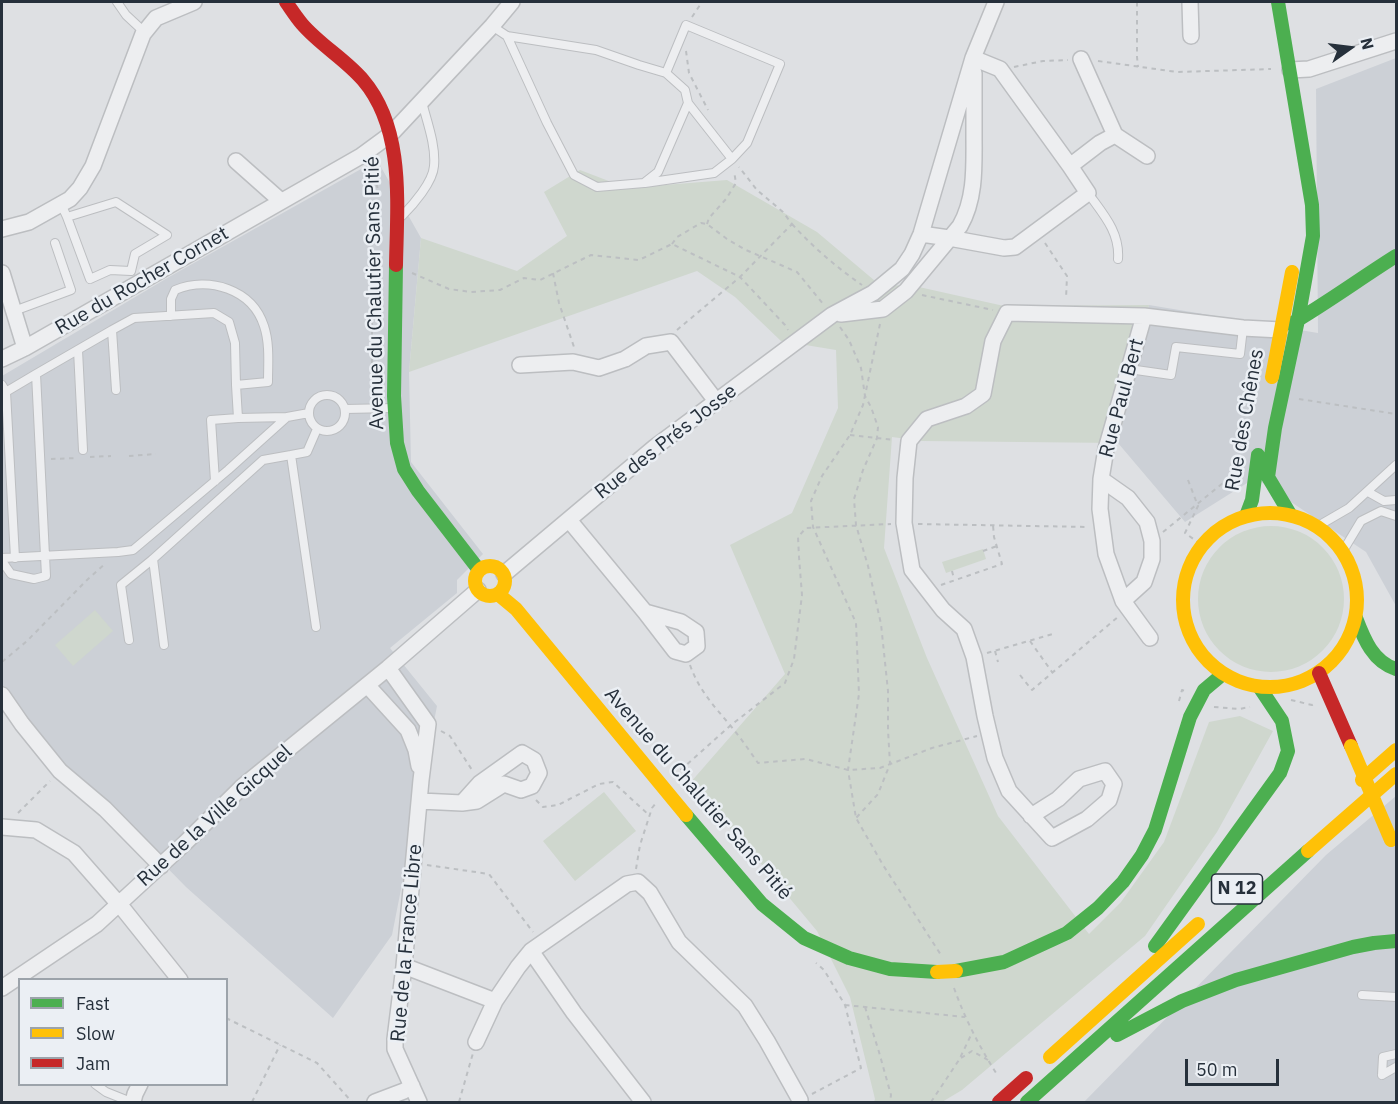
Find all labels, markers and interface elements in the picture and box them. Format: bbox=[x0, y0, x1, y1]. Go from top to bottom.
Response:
north arrow bbox=[1320, 18, 1380, 78]
text: N bbox=[1356, 36, 1379, 52]
street label: Avenue du Chalutier Sans Pitié bbox=[361, 156, 389, 430]
street label: Rue du Rocher Cornet bbox=[51, 222, 233, 340]
street label: Rue Paul Bert bbox=[1095, 336, 1149, 460]
street label: Rue des Chênes bbox=[1221, 347, 1269, 493]
street label: Rue des Prés Josse bbox=[590, 379, 742, 505]
street label: Avenue du Chalutier Sans Pitié bbox=[599, 683, 797, 905]
street label: Rue de la Ville Gicquel bbox=[133, 740, 297, 892]
street label: Rue de la France Libre bbox=[386, 843, 428, 1043]
road number: N 12 bbox=[1212, 874, 1262, 904]
legend bbox=[18, 978, 228, 1086]
text: Fast bbox=[76, 992, 110, 1015]
text: Slow bbox=[76, 1022, 115, 1045]
scale bar bbox=[1188, 1047, 1282, 1085]
text: Jam bbox=[76, 1052, 111, 1075]
text: 50 m bbox=[1196, 1058, 1238, 1081]

